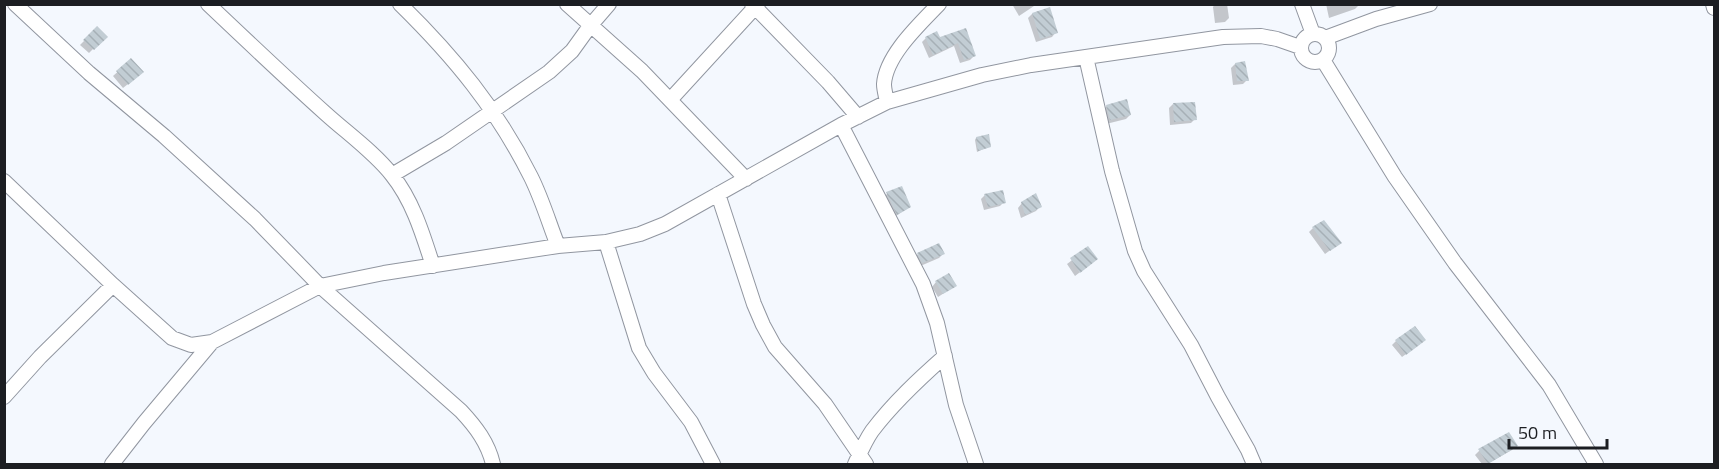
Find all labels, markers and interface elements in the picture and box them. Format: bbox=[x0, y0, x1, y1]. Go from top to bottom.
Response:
scale bar bbox=[1509, 412, 1606, 450]
text: 50 m bbox=[1518, 419, 1557, 446]

